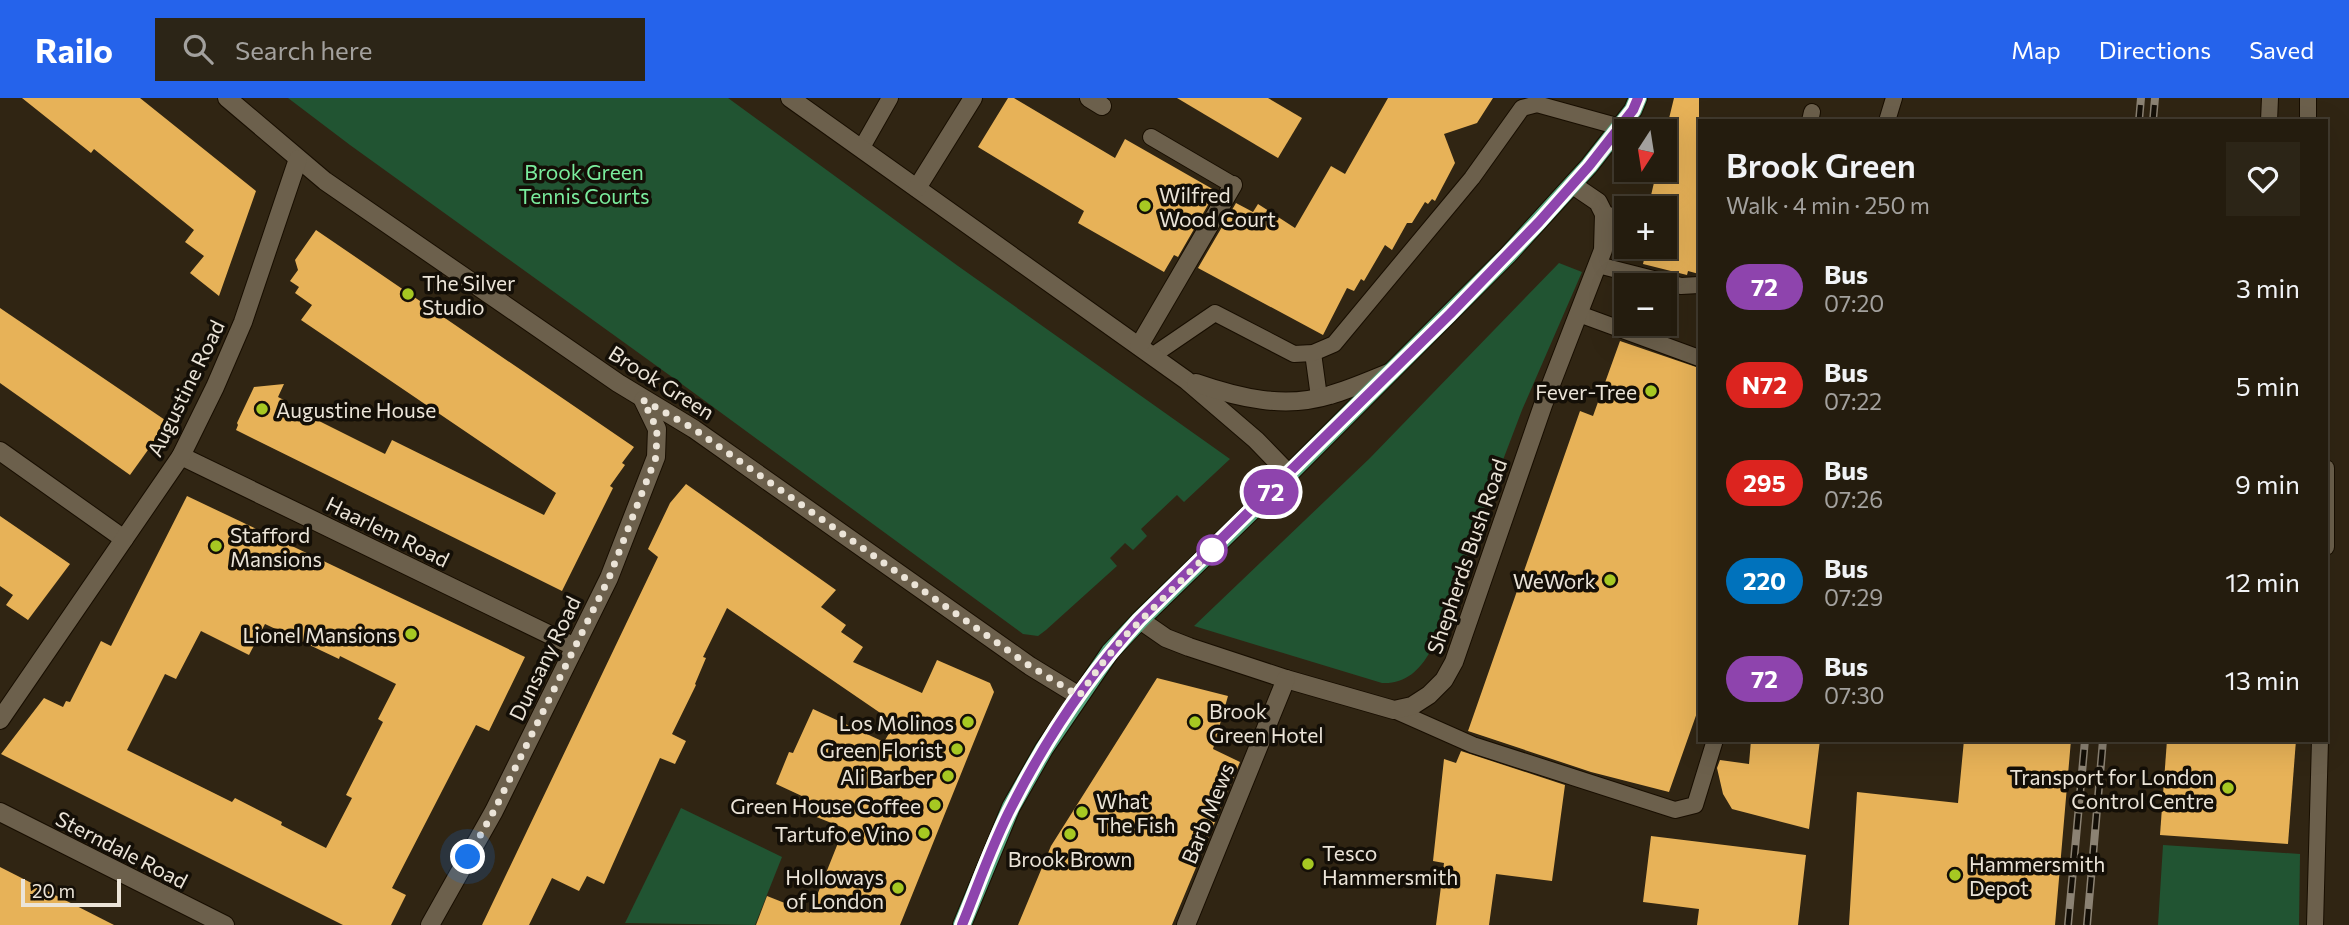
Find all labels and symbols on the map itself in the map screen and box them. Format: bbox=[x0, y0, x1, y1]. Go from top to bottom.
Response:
north arrow bbox=[1614, 119, 1676, 182]
park label: Brook Green Tennis Courts bbox=[518, 159, 650, 208]
place label: Wilfred Wood Court bbox=[1159, 182, 1276, 231]
marker: Wilfred Wood Court bbox=[1137, 198, 1153, 214]
place label: The Silver Studio bbox=[422, 270, 516, 319]
marker: The Silver Studio bbox=[400, 286, 416, 302]
street label: Augustine Road bbox=[141, 316, 229, 460]
street label: Brook Green bbox=[605, 340, 719, 424]
place label: Fever-Tree bbox=[1535, 379, 1637, 404]
marker: Fever-Tree bbox=[1643, 383, 1659, 399]
place label: Augustine House bbox=[276, 397, 436, 422]
marker: Augustine House bbox=[254, 401, 270, 417]
street label: Shepherds Bush Road bbox=[1421, 455, 1511, 657]
line badge: 72 bbox=[1240, 469, 1302, 515]
street label: Haarlem Road bbox=[322, 490, 454, 572]
place label: Stafford Mansions bbox=[230, 522, 322, 571]
unlabelled marker bbox=[1197, 535, 1227, 565]
marker: Stafford Mansions bbox=[208, 538, 224, 554]
place label: WeWork bbox=[1513, 568, 1596, 593]
marker: WeWork bbox=[1602, 572, 1618, 588]
street label: Dunsany Road bbox=[503, 592, 585, 724]
place label: Lionel Mansions bbox=[243, 622, 397, 647]
marker: Lionel Mansions bbox=[403, 626, 419, 642]
place label: Brook Green Hotel bbox=[1209, 698, 1324, 747]
place label: Los Molinos bbox=[839, 710, 954, 735]
marker: Los Molinos bbox=[960, 714, 976, 730]
marker: Brook Green Hotel bbox=[1187, 714, 1203, 730]
place label: Green Florist bbox=[820, 737, 943, 762]
marker: Green Florist bbox=[949, 741, 965, 757]
street label: Barb Mews bbox=[1175, 759, 1239, 867]
place label: Ali Barber bbox=[840, 764, 934, 789]
place label: Transport for London Control Centre bbox=[2010, 764, 2214, 813]
marker: Ali Barber bbox=[940, 768, 956, 784]
marker: Transport for London Control Centre bbox=[2220, 780, 2236, 796]
place label: What The Fish bbox=[1096, 788, 1176, 837]
place label: Green House Coffee bbox=[730, 793, 921, 818]
marker: Green House Coffee bbox=[927, 797, 943, 813]
marker: What The Fish bbox=[1074, 804, 1090, 820]
street label: Sterndale Road bbox=[52, 805, 192, 893]
place label: Tartufo e Vino bbox=[775, 821, 910, 846]
marker: Tartufo e Vino bbox=[916, 825, 932, 841]
marker: Brook Brown bbox=[1062, 826, 1078, 842]
your location bbox=[450, 839, 485, 874]
place label: Tesco Hammersmith bbox=[1322, 840, 1458, 889]
place label: Brook Brown bbox=[1008, 846, 1132, 871]
place label: Hammersmith Depot bbox=[1969, 851, 2105, 900]
marker: Tesco Hammersmith bbox=[1300, 856, 1316, 872]
place label: Holloways of London bbox=[785, 864, 884, 913]
marker: Hammersmith Depot bbox=[1947, 867, 1963, 883]
scale bar bbox=[21, 876, 121, 908]
marker: Holloways of London bbox=[890, 880, 906, 896]

